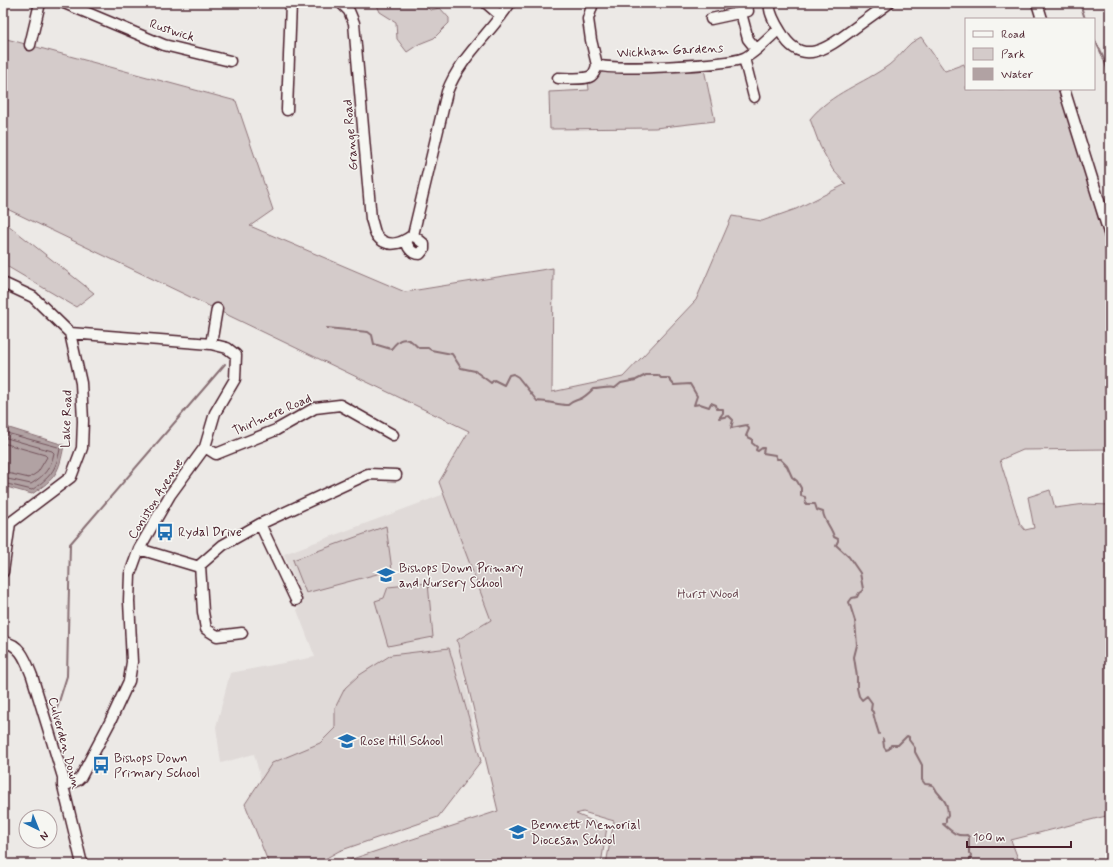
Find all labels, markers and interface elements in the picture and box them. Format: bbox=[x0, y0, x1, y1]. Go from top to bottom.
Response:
street label: Rustwick bbox=[147, 16, 197, 46]
legend bbox=[965, 18, 1095, 90]
text: Road bbox=[1001, 27, 1025, 43]
street label: Wickham Gardens bbox=[616, 40, 724, 62]
text: Park bbox=[1001, 47, 1025, 63]
text: Water bbox=[1001, 67, 1033, 83]
street label: Grange Road bbox=[339, 99, 363, 171]
street label: Lake Road bbox=[57, 390, 77, 448]
street label: Thirlmere Road bbox=[230, 390, 314, 440]
street label: Coniston Avenue bbox=[124, 455, 188, 543]
bus stop icon: Rydal Drive bbox=[155, 522, 175, 542]
place label: Rydal Drive bbox=[178, 524, 242, 541]
place label: Bishops Down Primary and Nursery School bbox=[399, 560, 524, 592]
school or university icon: Bishops Down Primary and Nursery School bbox=[376, 565, 396, 585]
park label: Hurst Wood bbox=[677, 586, 739, 603]
street label: Culverden Down bbox=[44, 695, 84, 791]
school or university icon: Rose Hill School bbox=[337, 731, 357, 751]
place label: Rose Hill School bbox=[360, 733, 443, 750]
place label: Bishops Down Primary School bbox=[114, 750, 200, 782]
bus stop icon: Bishops Down Primary School bbox=[91, 755, 111, 775]
north arrow bbox=[18, 809, 58, 849]
place label: Bennett Memorial Diocesan School bbox=[531, 817, 640, 849]
school or university icon: Bennett Memorial Diocesan School bbox=[508, 822, 528, 842]
scale bar bbox=[967, 823, 1071, 849]
text: N bbox=[37, 828, 52, 843]
text: 100 m bbox=[973, 830, 1005, 846]

